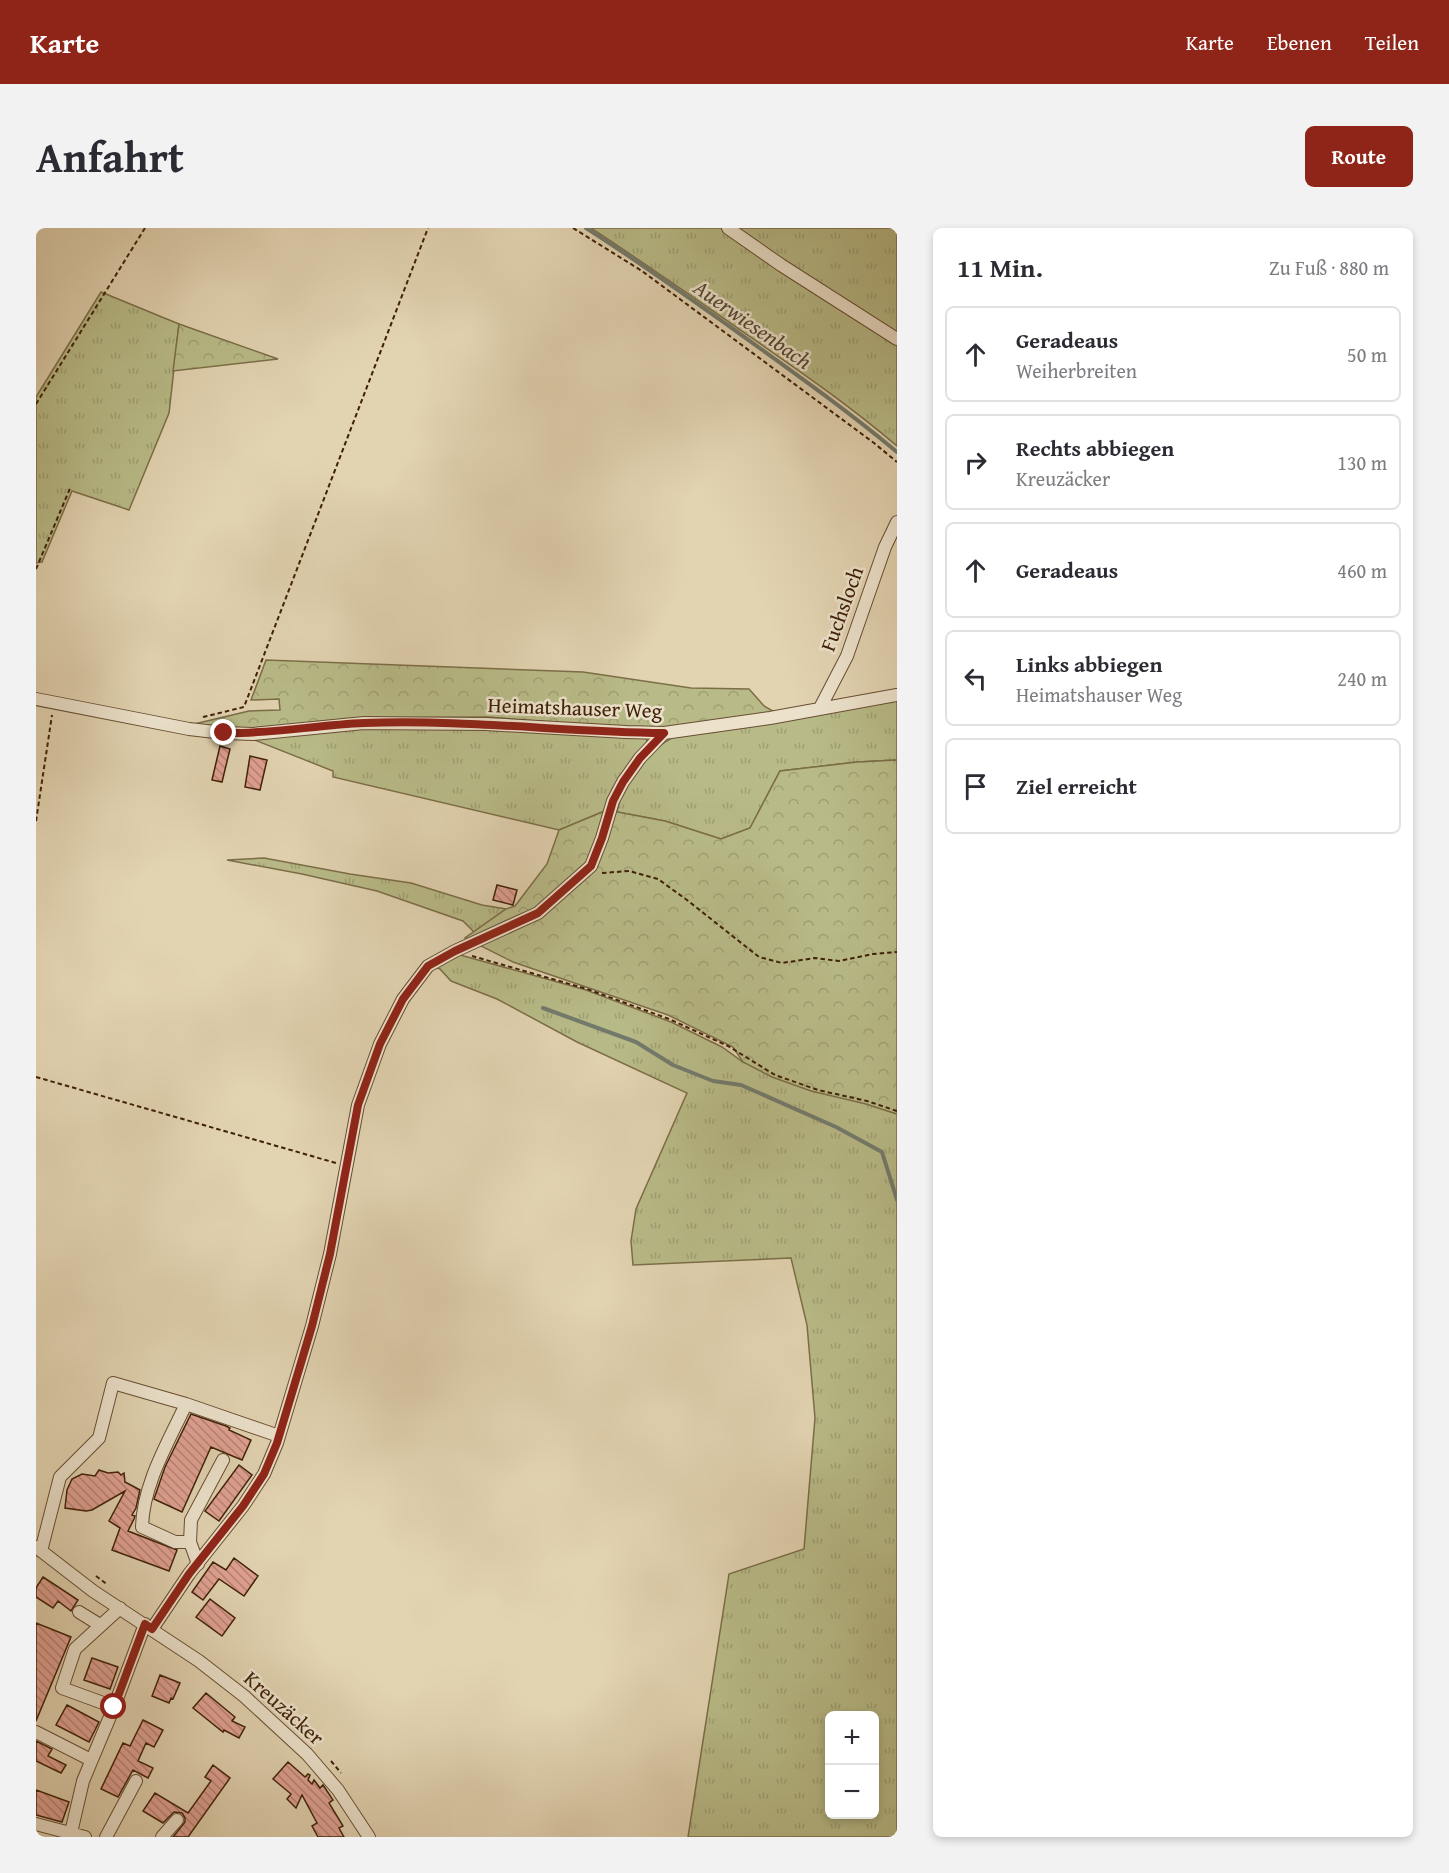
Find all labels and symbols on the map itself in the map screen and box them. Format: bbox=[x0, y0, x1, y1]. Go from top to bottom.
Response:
water label: Auerwiesenbach bbox=[687, 271, 819, 377]
street label: Fuchsloch bbox=[812, 562, 871, 656]
street label: Heimatshauser Weg bbox=[487, 689, 663, 726]
route end bbox=[210, 719, 236, 745]
street label: Kreuzäcker bbox=[237, 1663, 332, 1752]
route start bbox=[100, 1693, 126, 1719]

